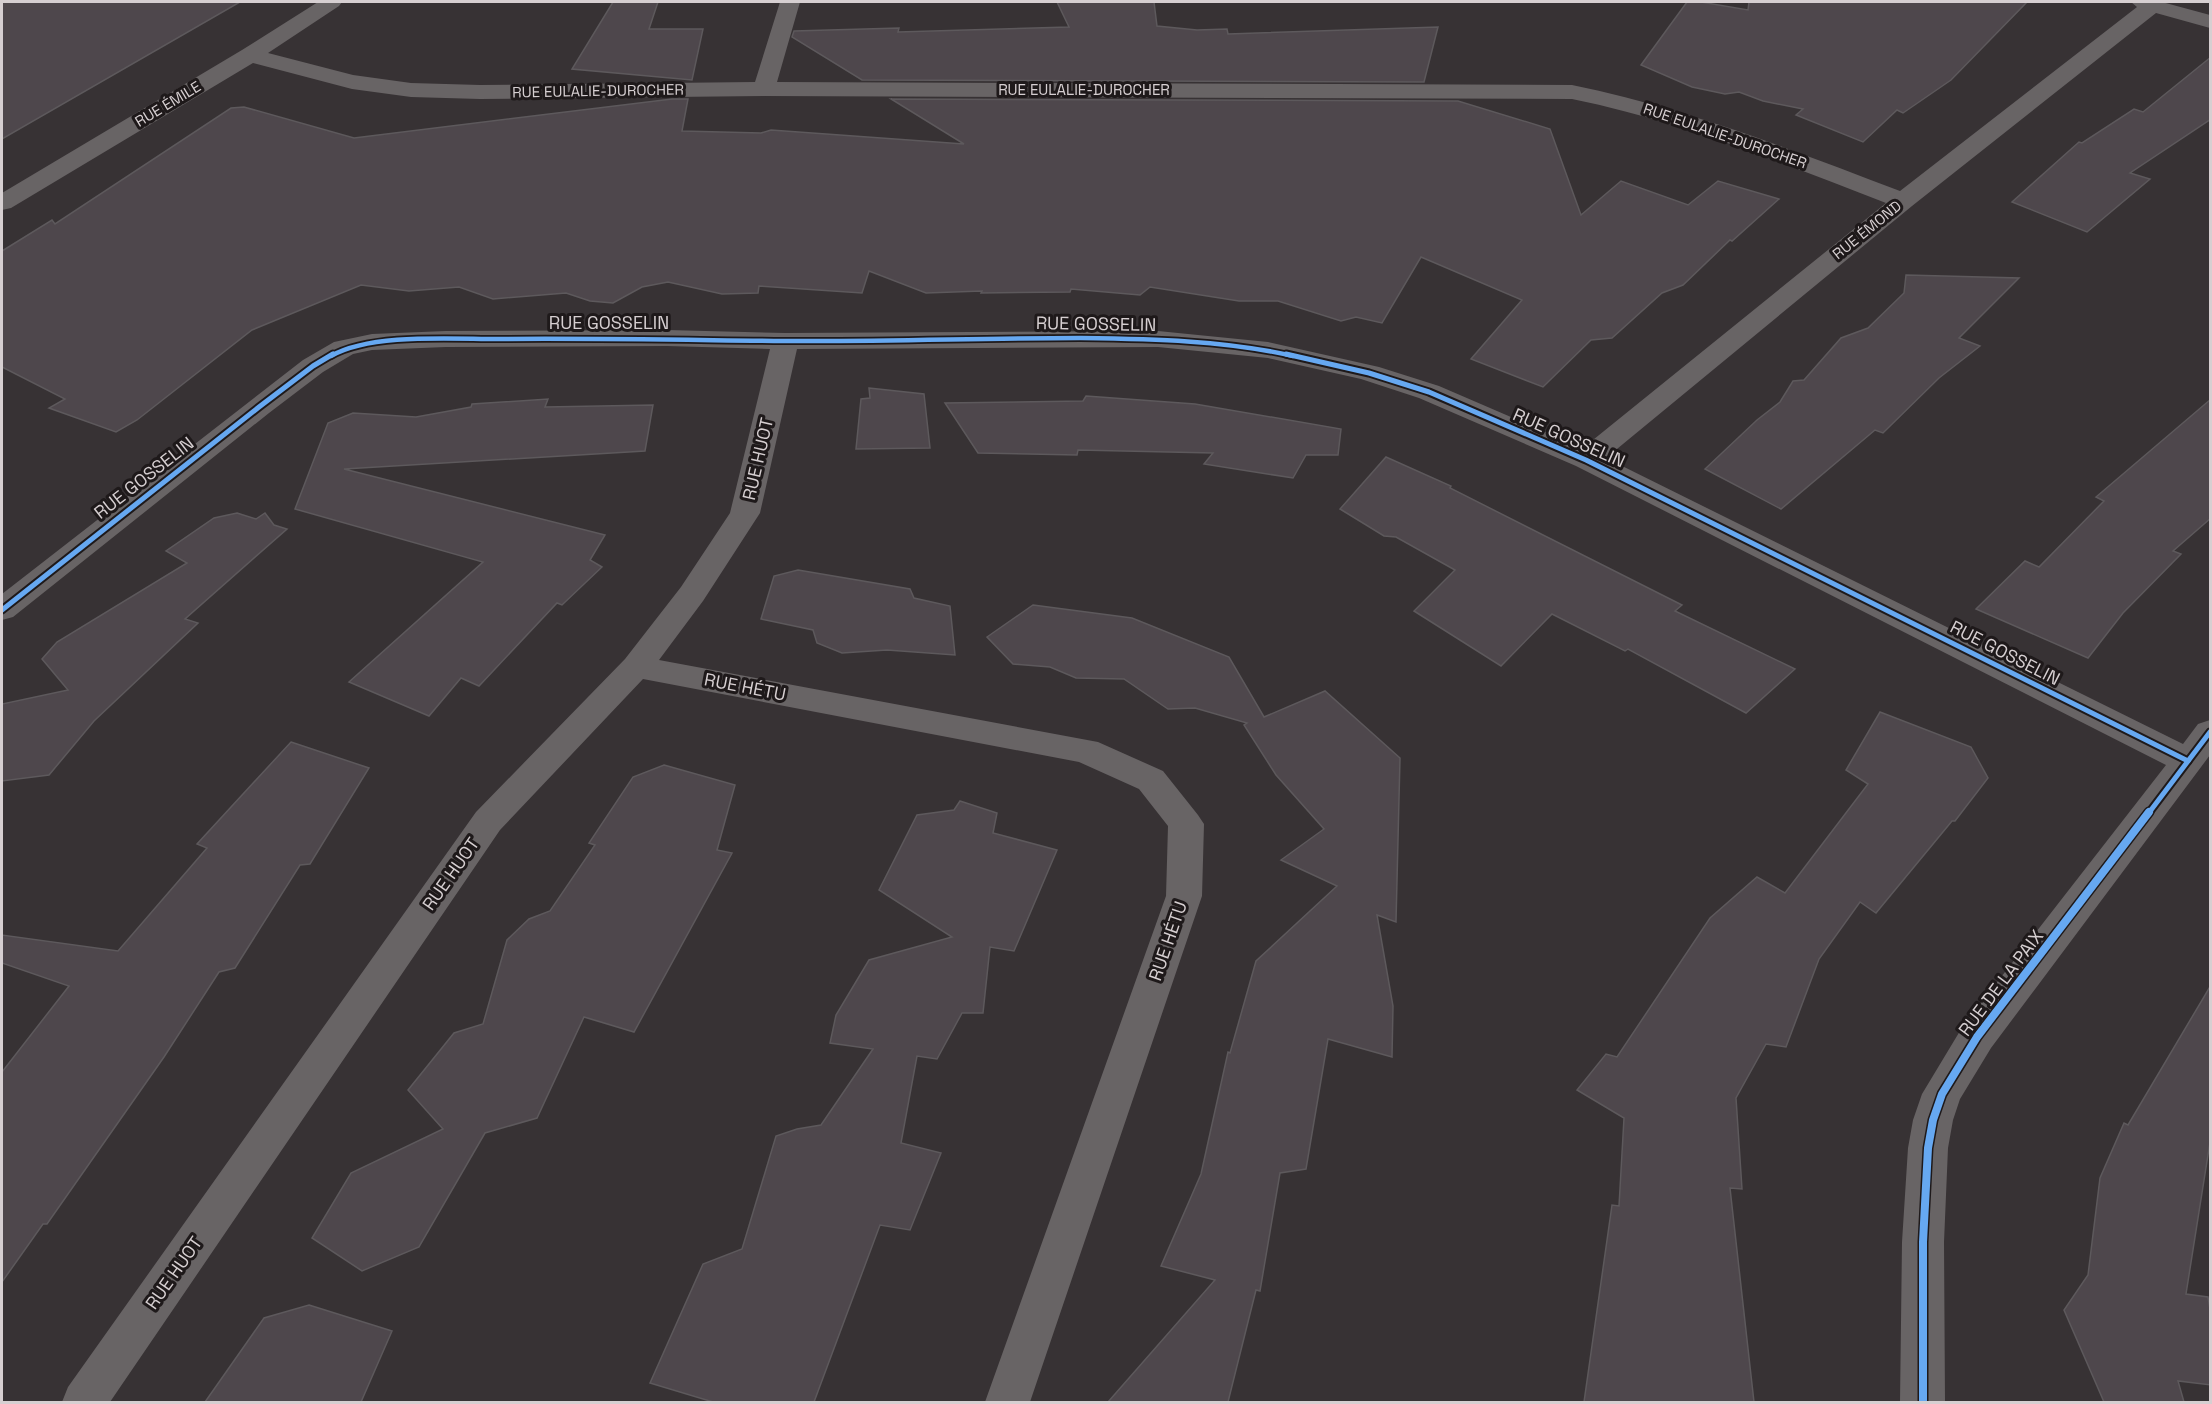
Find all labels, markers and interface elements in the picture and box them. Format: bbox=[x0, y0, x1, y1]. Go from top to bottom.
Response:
street label: RUE ÉMILE bbox=[131, 77, 204, 131]
street label: RUE EULALIE-DUROCHER bbox=[512, 80, 684, 101]
street label: RUE EULALIE-DUROCHER bbox=[998, 80, 1170, 99]
street label: RUE EULALIE-DUROCHER bbox=[1641, 99, 1809, 172]
street label: RUE ÉMOND bbox=[1828, 196, 1905, 263]
street label: RUE GOSSELIN bbox=[549, 311, 669, 334]
street label: RUE GOSSELIN bbox=[1036, 311, 1156, 336]
street label: RUE GOSSELIN bbox=[1510, 403, 1629, 473]
street label: RUE HUOT bbox=[737, 415, 778, 502]
street label: RUE GOSSELIN bbox=[89, 431, 198, 524]
street label: RUE GOSSELIN bbox=[1946, 615, 2064, 690]
street label: RUE HÉTU bbox=[702, 667, 788, 706]
street label: RUE HUOT bbox=[417, 832, 484, 915]
street label: RUE HÉTU bbox=[1143, 898, 1192, 984]
street label: RUE DE LA PAIX bbox=[1953, 925, 2048, 1040]
street label: RUE HUOT bbox=[140, 1231, 207, 1314]

